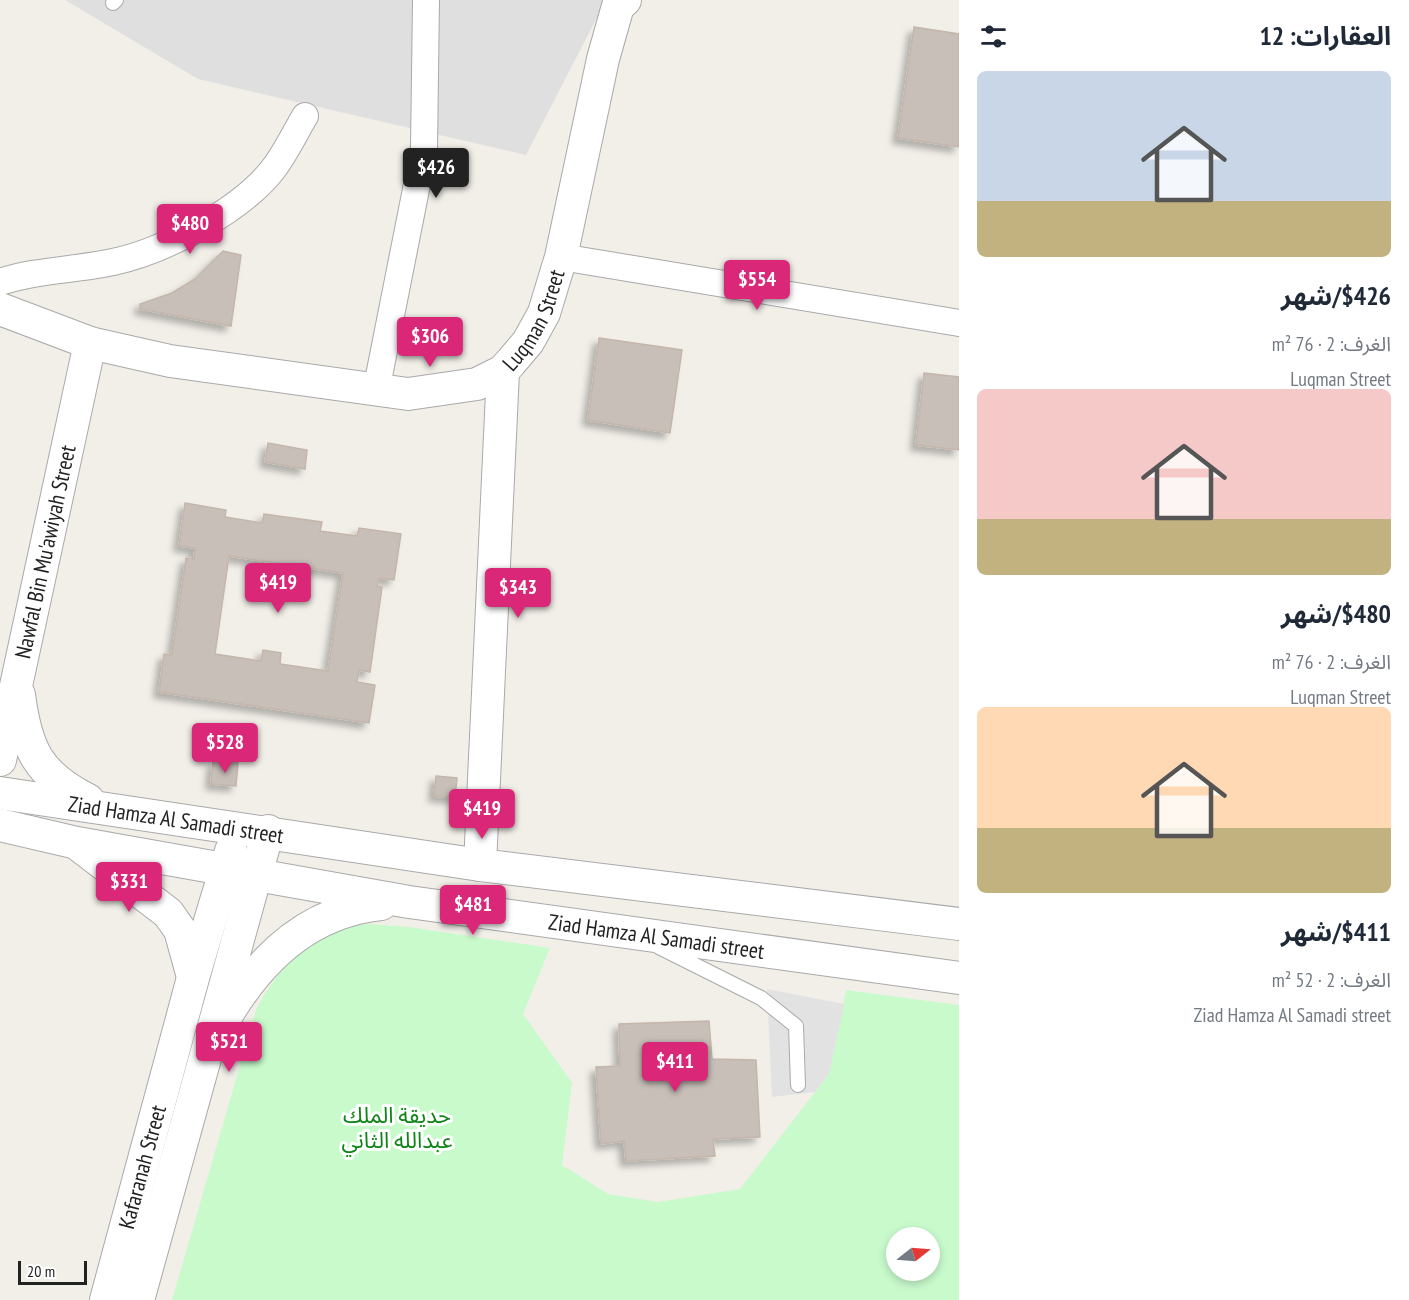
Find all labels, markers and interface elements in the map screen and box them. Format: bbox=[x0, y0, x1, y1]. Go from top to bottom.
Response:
text: العقارات: 12 bbox=[1259, 19, 1391, 52]
icon: filters bbox=[977, 20, 1010, 53]
icon: home bbox=[1130, 110, 1238, 218]
pin: $426 bbox=[400, 148, 472, 199]
text: $426 bbox=[417, 154, 455, 180]
pin: $480 bbox=[154, 204, 226, 255]
text: $480 bbox=[171, 210, 209, 236]
pin: $554 bbox=[721, 260, 793, 311]
street label: Luqman Street bbox=[496, 266, 570, 376]
text: $554 bbox=[738, 266, 776, 292]
text: $426/شهر bbox=[1281, 279, 1391, 312]
pin: $306 bbox=[394, 317, 466, 368]
text: $306 bbox=[411, 323, 449, 349]
text: الغرف: 2 · 76 m² bbox=[1272, 331, 1391, 357]
text: Luqman Street bbox=[1290, 366, 1391, 392]
icon: home bbox=[1130, 428, 1238, 536]
street label: Nawfal Bin Mu'awiyah Street bbox=[8, 443, 82, 661]
pin: $419 bbox=[242, 563, 314, 614]
pin: $343 bbox=[482, 568, 554, 619]
text: $419 bbox=[259, 569, 297, 595]
text: $343 bbox=[499, 574, 537, 600]
text: $480/شهر bbox=[1281, 597, 1391, 630]
text: الغرف: 2 · 76 m² bbox=[1272, 649, 1391, 675]
text: Luqman Street bbox=[1290, 684, 1391, 710]
pin: $528 bbox=[189, 723, 261, 774]
text: $528 bbox=[206, 729, 244, 755]
icon: home bbox=[1130, 746, 1238, 854]
street label: Ziad Hamza Al Samadi street bbox=[66, 789, 286, 849]
pin: $419 bbox=[446, 789, 518, 840]
text: $419 bbox=[463, 795, 501, 821]
pin: $331 bbox=[93, 862, 165, 913]
text: $331 bbox=[110, 868, 148, 894]
pin: $481 bbox=[437, 885, 509, 936]
text: $481 bbox=[454, 891, 492, 917]
street label: Ziad Hamza Al Samadi street bbox=[547, 907, 766, 965]
text: $411/شهر bbox=[1281, 915, 1391, 948]
text: الغرف: 2 · 52 m² bbox=[1272, 967, 1391, 993]
text: Ziad Hamza Al Samadi street bbox=[1194, 1002, 1391, 1028]
pin: $521 bbox=[193, 1022, 265, 1073]
text: $521 bbox=[210, 1028, 248, 1054]
pin: $411 bbox=[639, 1042, 711, 1093]
text: $411 bbox=[656, 1048, 694, 1074]
park label: حديقة الملك عبدالله الثاني bbox=[342, 1101, 452, 1157]
street label: Kafaranah Street bbox=[112, 1102, 172, 1232]
north arrow bbox=[886, 1227, 940, 1281]
map controls bbox=[886, 1227, 940, 1281]
scale bar bbox=[18, 1258, 87, 1286]
text: 20 m bbox=[27, 1261, 55, 1281]

